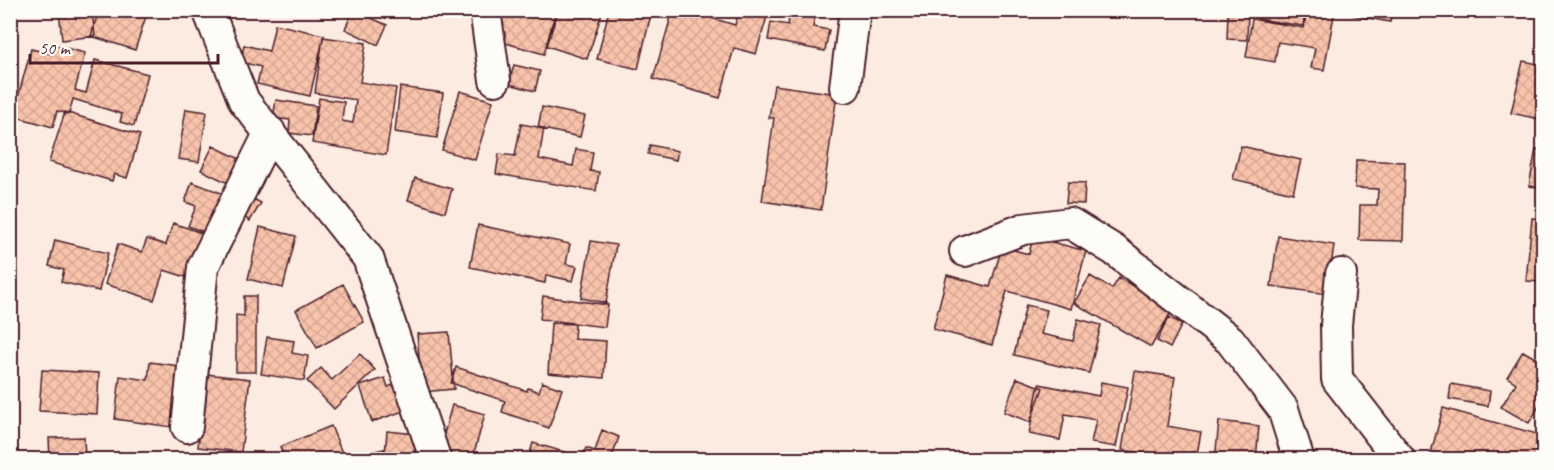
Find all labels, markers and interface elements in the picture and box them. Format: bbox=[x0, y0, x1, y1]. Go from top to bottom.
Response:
scale bar bbox=[30, 27, 218, 65]
text: 50 m bbox=[39, 37, 72, 59]

